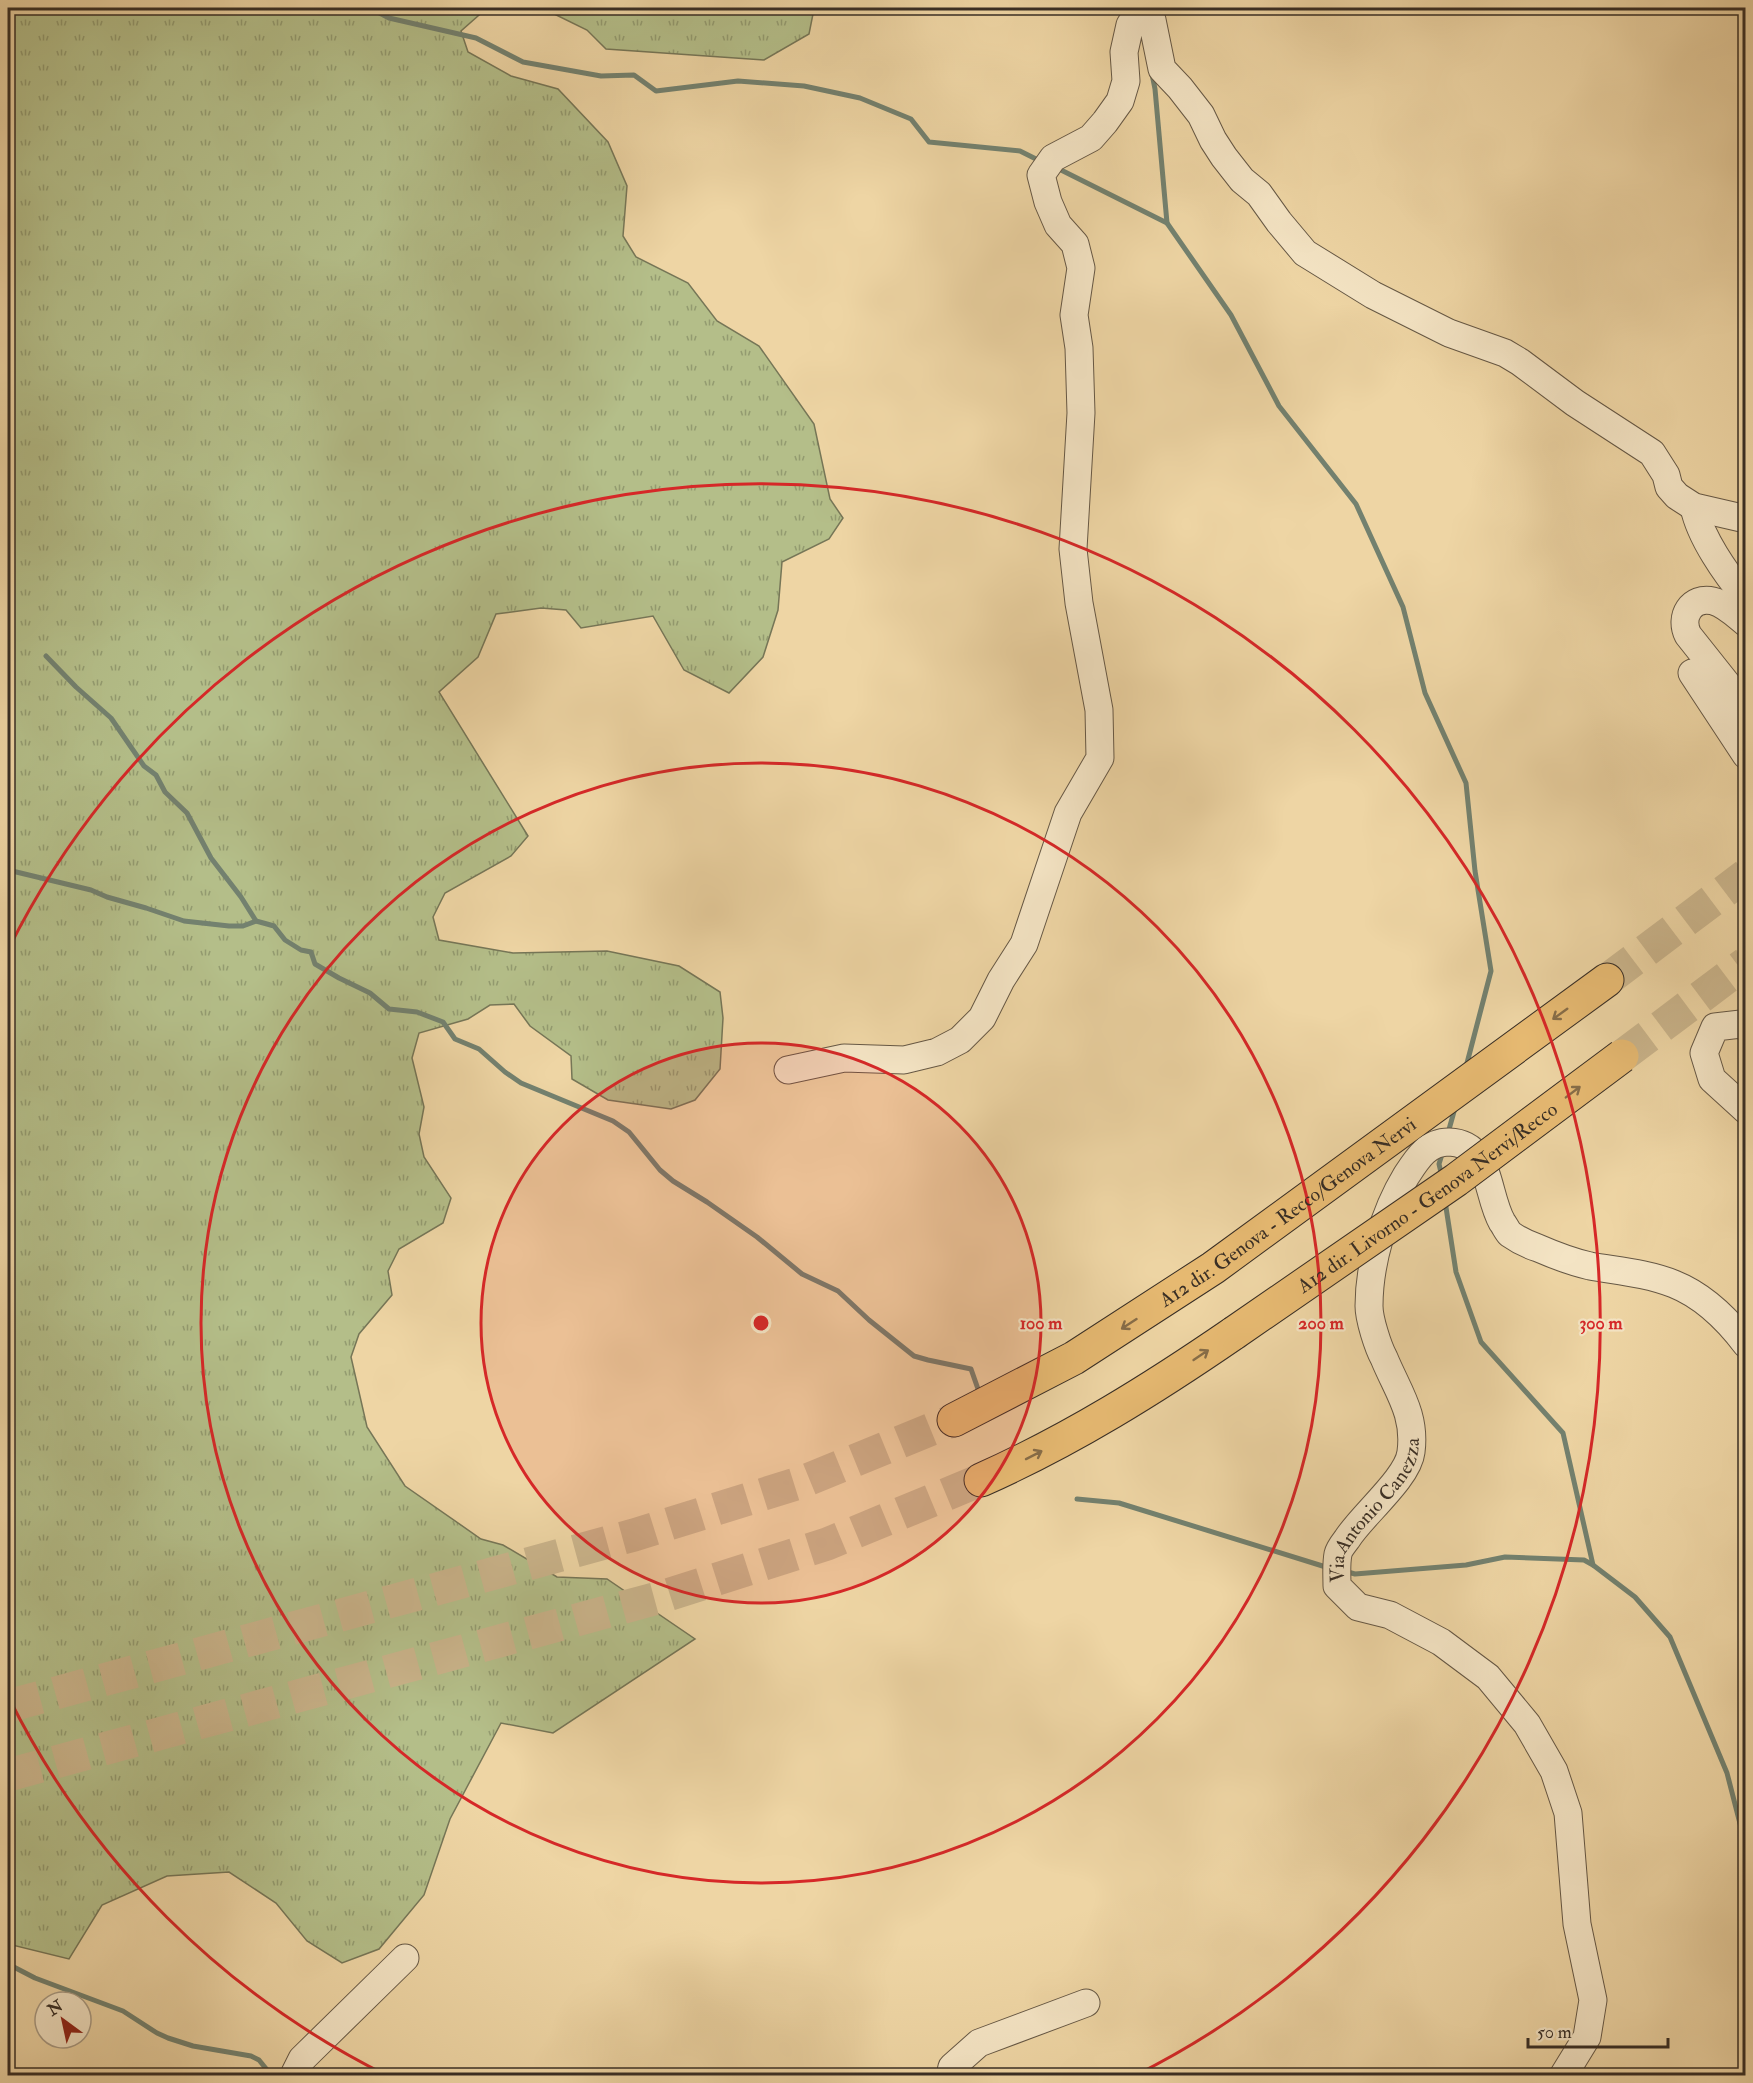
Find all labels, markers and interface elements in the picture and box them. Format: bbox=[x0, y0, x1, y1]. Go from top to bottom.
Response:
one-way arrow bbox=[1552, 1008, 1568, 1021]
one-way arrow bbox=[1565, 1086, 1581, 1099]
street label: A12 dir. Livorno - Genova Nervi/Recco bbox=[1292, 1097, 1562, 1299]
street label: A12 dir. Genova - Recco/Genova Nervi bbox=[1154, 1112, 1421, 1313]
text: 100 m bbox=[1020, 1312, 1063, 1335]
text: 200 m bbox=[1298, 1312, 1345, 1335]
text: 300 m bbox=[1579, 1312, 1624, 1335]
centre of rings bbox=[751, 1313, 771, 1333]
one-way arrow bbox=[1121, 1318, 1138, 1330]
one-way arrow bbox=[1193, 1349, 1209, 1361]
street label: Via Antonio Canezza bbox=[1325, 1437, 1425, 1583]
one-way arrow bbox=[1024, 1449, 1042, 1460]
north arrow bbox=[33, 1990, 93, 2050]
text: N bbox=[43, 1996, 67, 2021]
scale bar bbox=[1528, 2011, 1668, 2049]
text: 50 m bbox=[1537, 2021, 1572, 2044]

